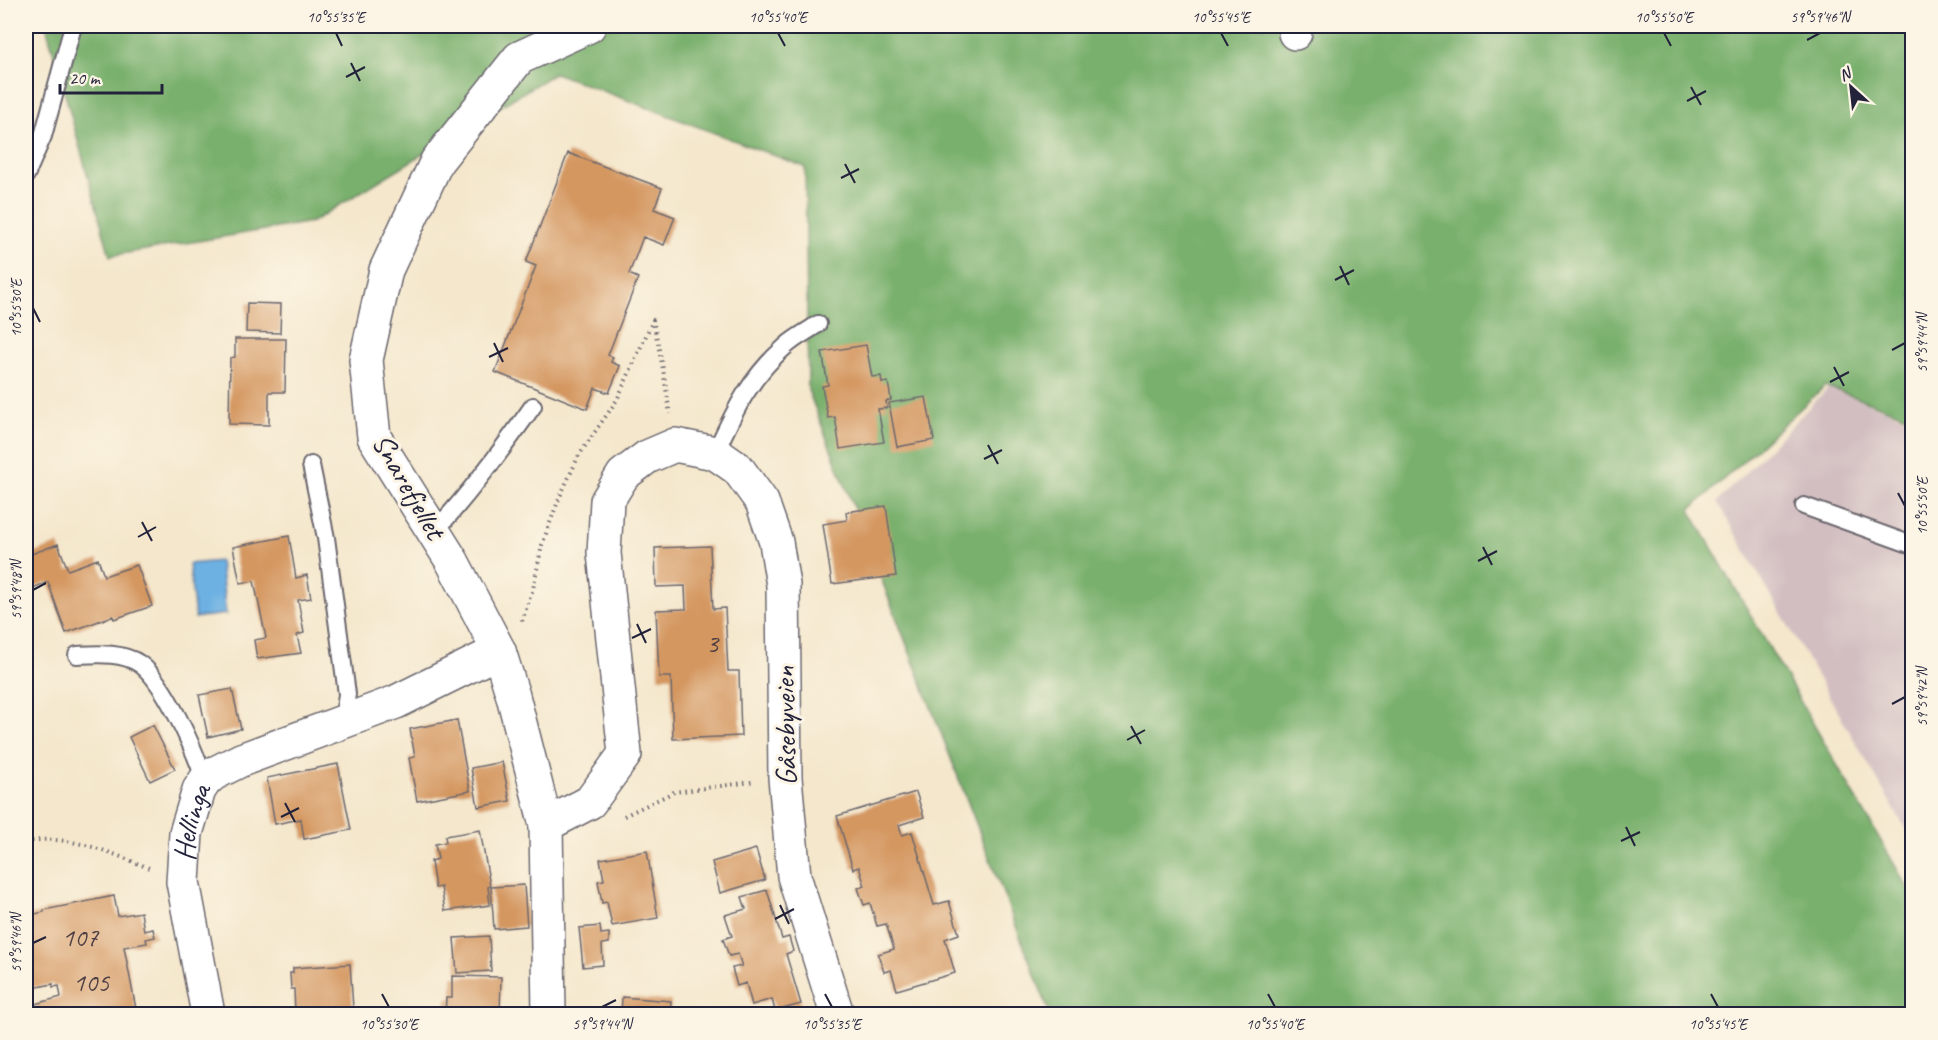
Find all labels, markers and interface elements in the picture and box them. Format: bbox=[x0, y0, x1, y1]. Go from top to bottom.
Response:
text: 10°55'35"E bbox=[307, 8, 367, 27]
text: 10°55'40"E bbox=[749, 8, 809, 27]
text: 10°55'45"E bbox=[1192, 8, 1252, 27]
text: 10°55'50"E bbox=[1635, 8, 1695, 27]
text: 59°59'46"N bbox=[1790, 8, 1853, 27]
scale bar bbox=[60, 57, 162, 95]
north arrow bbox=[1821, 57, 1881, 117]
text: N bbox=[1836, 62, 1856, 86]
text: 20 m bbox=[69, 67, 102, 89]
text: 10°55'30"E bbox=[7, 277, 26, 337]
text: 59°59'44"N bbox=[1913, 310, 1932, 373]
street label: Snarefjellet bbox=[364, 426, 456, 548]
text: 10°55'50"E bbox=[1913, 475, 1932, 535]
text: 59°59'48"N bbox=[7, 557, 26, 620]
house number: 3 bbox=[706, 626, 720, 660]
text: 59°59'42"N bbox=[1913, 664, 1932, 727]
street label: Gåsebyveien bbox=[765, 665, 805, 786]
street label: Hellinga bbox=[165, 772, 220, 862]
text: 59°59'46"N bbox=[7, 910, 26, 973]
house number: 107 bbox=[62, 920, 100, 954]
house number: 105 bbox=[73, 965, 111, 999]
text: 10°55'30"E bbox=[360, 1015, 420, 1034]
text: 59°59'44"N bbox=[572, 1015, 635, 1034]
text: 10°55'35"E bbox=[803, 1015, 863, 1034]
text: 10°55'40"E bbox=[1246, 1015, 1306, 1034]
text: 10°55'45"E bbox=[1689, 1015, 1749, 1034]

